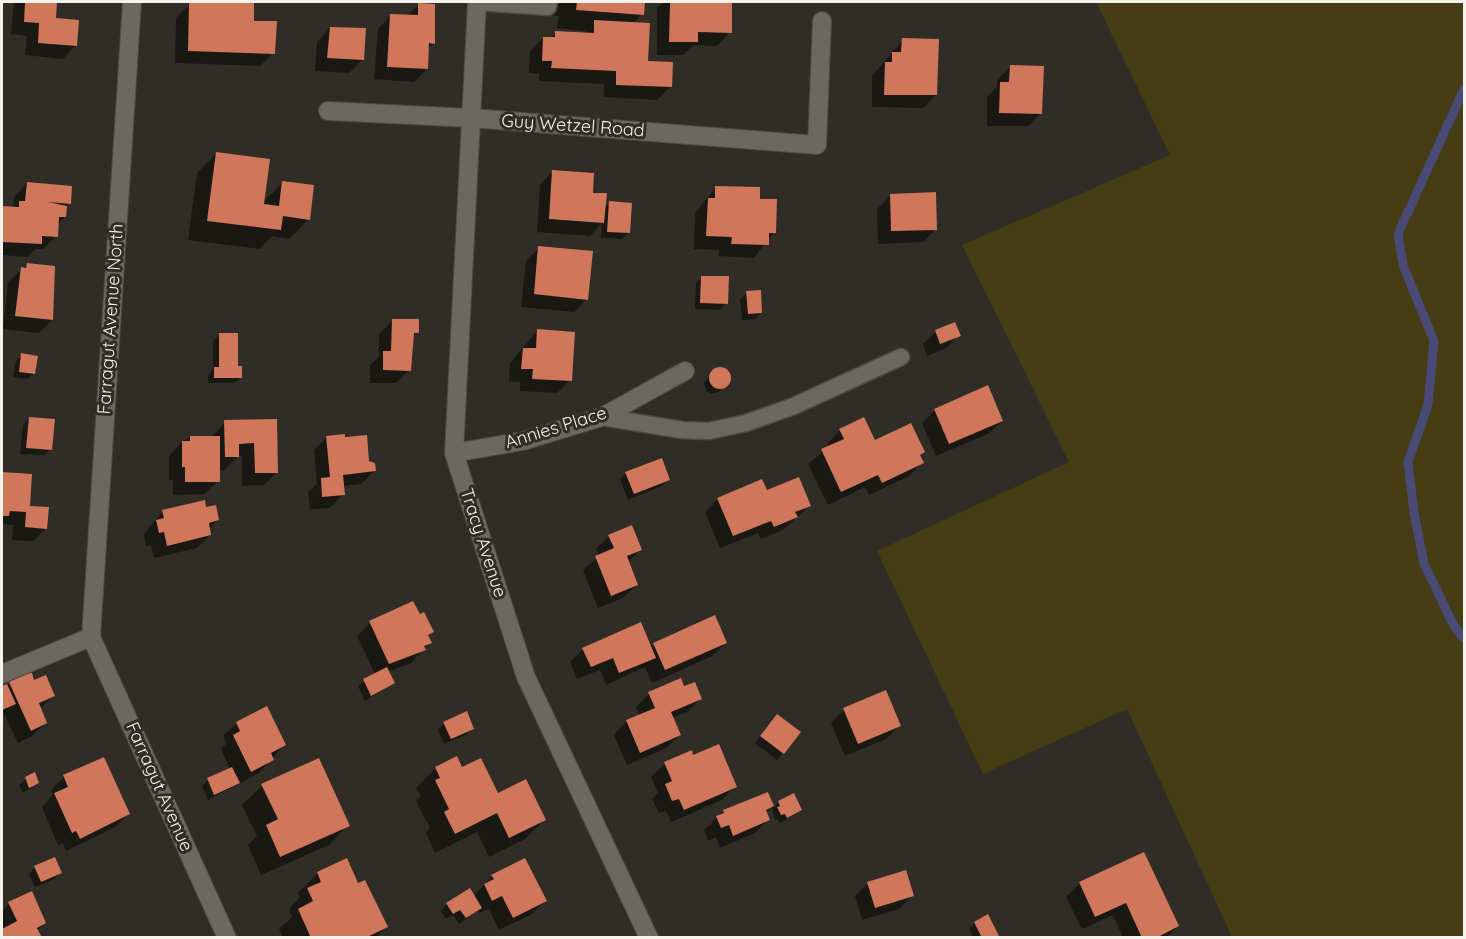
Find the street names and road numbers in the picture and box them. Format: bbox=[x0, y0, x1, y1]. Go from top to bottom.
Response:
street label: Guy Wetzel Road bbox=[501, 110, 645, 142]
street label: Farragut Avenue North bbox=[94, 223, 128, 415]
street label: Annies Place bbox=[503, 402, 609, 454]
street label: Tracy Avenue bbox=[455, 486, 511, 600]
street label: Farragut Avenue bbox=[121, 719, 197, 855]

